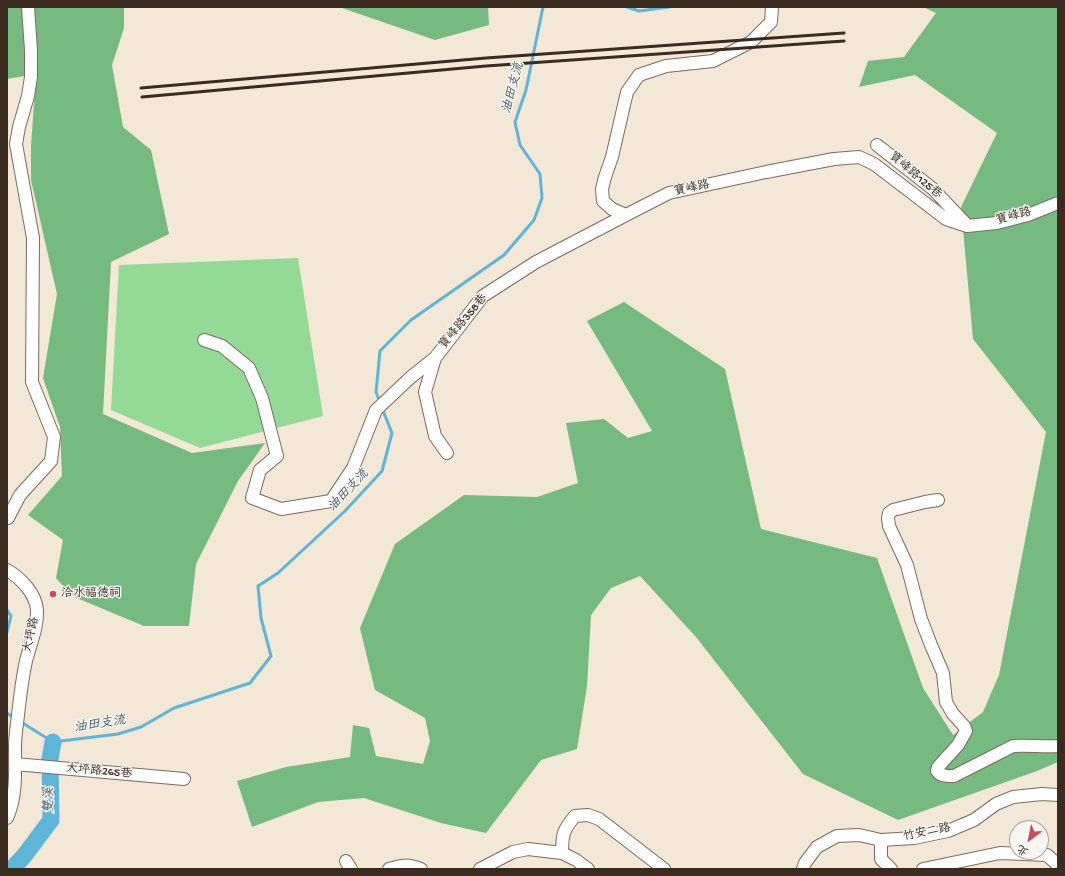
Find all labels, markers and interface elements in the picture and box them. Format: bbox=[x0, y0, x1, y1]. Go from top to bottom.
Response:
water label: 油田支流 bbox=[500, 61, 528, 115]
street label: 寶峰路125巷 bbox=[885, 150, 945, 202]
street label: 寶峰路 bbox=[673, 178, 711, 200]
street label: 寶峰路 bbox=[995, 205, 1033, 229]
street label: 寶峰路358巷 bbox=[437, 292, 491, 352]
water label: 油田支流 bbox=[325, 467, 373, 515]
place label: 洽水福德祠 bbox=[61, 587, 121, 601]
marker: 洽水福德祠 bbox=[48, 589, 58, 599]
street label: 大坪路 bbox=[21, 616, 43, 654]
water label: 油田支流 bbox=[73, 713, 127, 737]
street label: 大坪路265巷 bbox=[65, 762, 133, 782]
water label: 雙溪 bbox=[42, 787, 58, 813]
north arrow bbox=[1009, 820, 1049, 860]
street label: 竹安二路 bbox=[902, 821, 952, 845]
text: 北 bbox=[1015, 841, 1031, 857]

